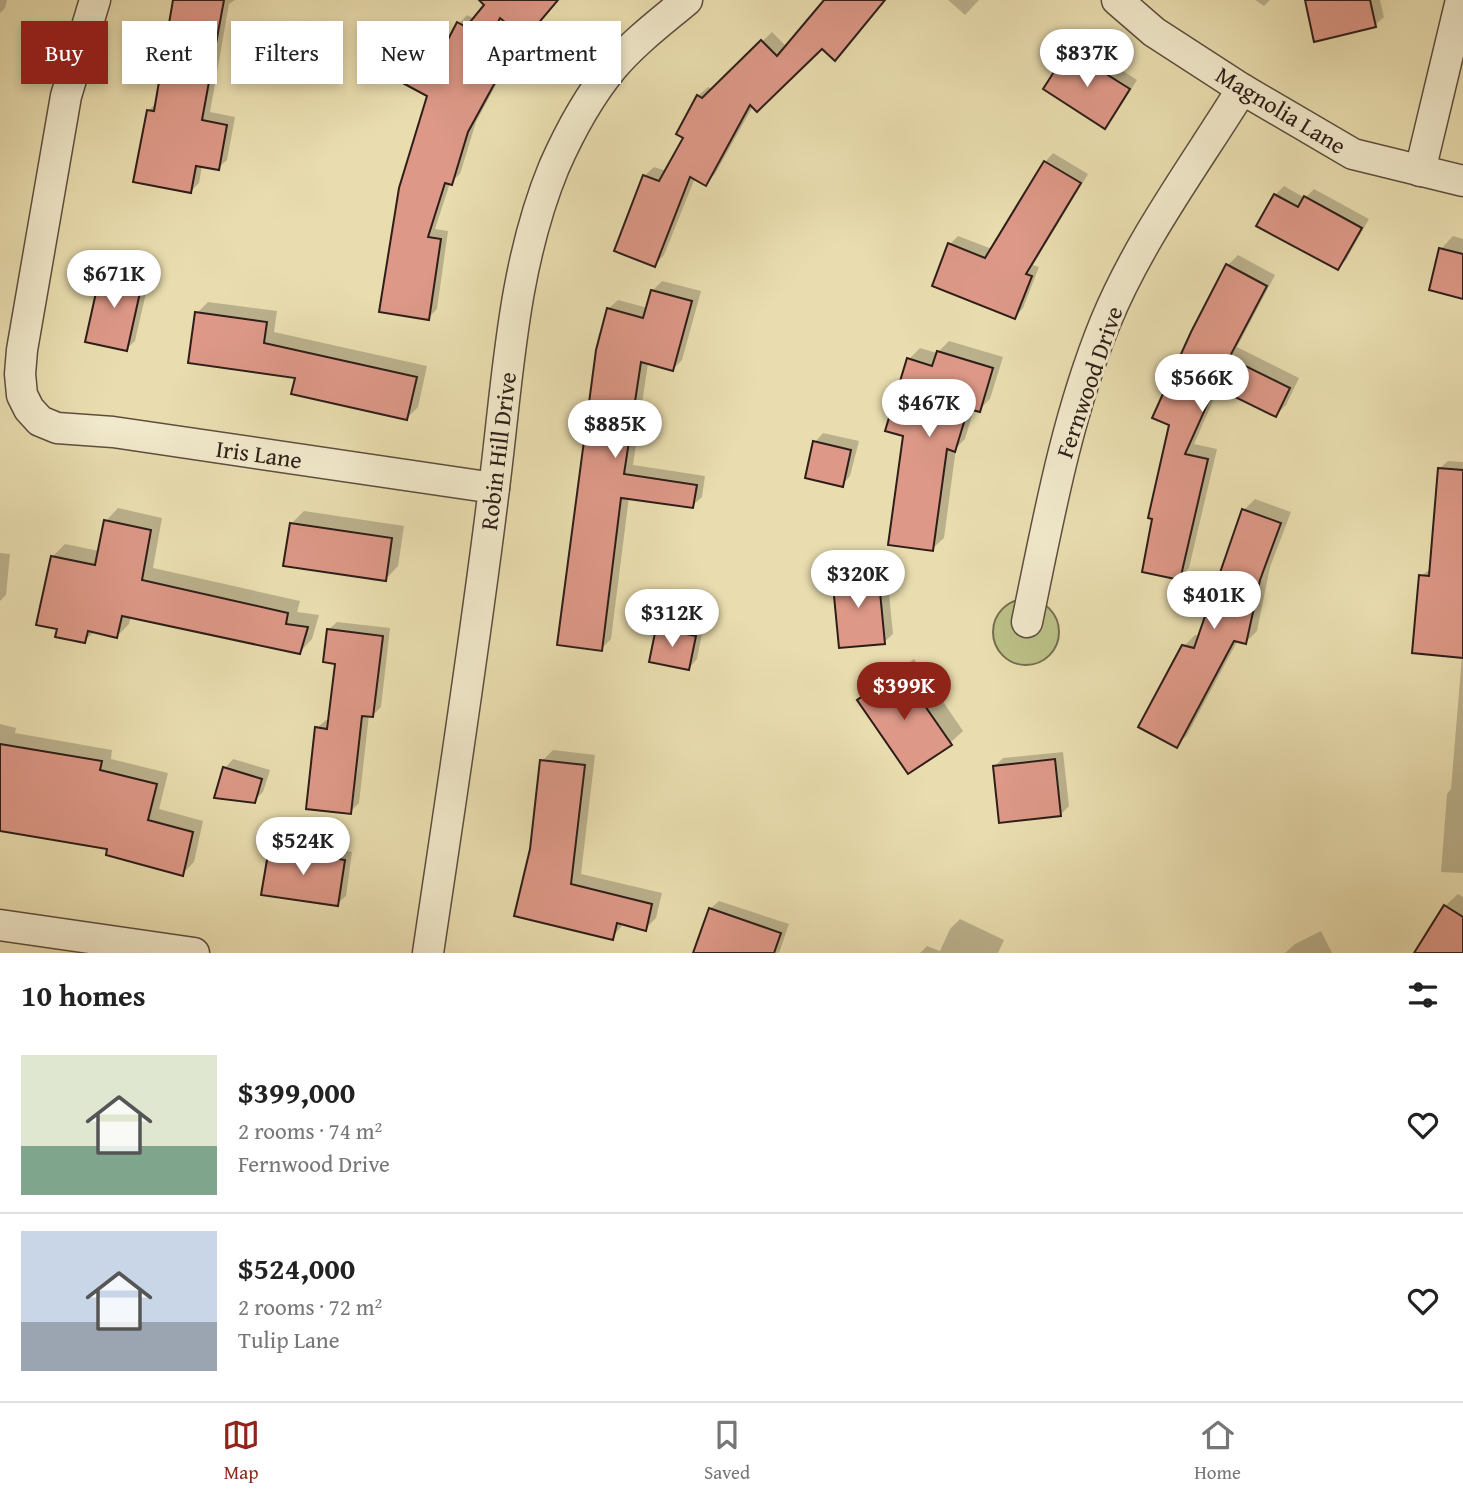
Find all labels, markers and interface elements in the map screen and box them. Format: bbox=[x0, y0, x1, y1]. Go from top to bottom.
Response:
chip: Buy bbox=[21, 21, 108, 84]
chip: Rent bbox=[122, 21, 217, 84]
chip: Filters bbox=[231, 21, 343, 84]
chip: New bbox=[357, 21, 449, 84]
chip: Apartment bbox=[463, 21, 621, 84]
pin: $837K bbox=[1038, 29, 1136, 89]
text: $837K bbox=[1056, 35, 1118, 68]
street label: Magnolia Lane bbox=[1209, 57, 1353, 163]
pin: $671K bbox=[65, 250, 163, 310]
text: $671K bbox=[83, 256, 145, 289]
street label: Fernwood Drive bbox=[1047, 301, 1131, 463]
pin: $566K bbox=[1153, 354, 1251, 414]
text: $566K bbox=[1171, 360, 1233, 393]
street label: Robin Hill Drive bbox=[471, 370, 525, 532]
pin: $467K bbox=[880, 380, 978, 439]
text: $467K bbox=[898, 385, 960, 418]
pin: $885K bbox=[566, 400, 664, 460]
text: $885K bbox=[584, 406, 646, 439]
street label: Iris Lane bbox=[214, 431, 304, 477]
pin: $320K bbox=[809, 550, 907, 610]
text: $320K bbox=[827, 556, 889, 589]
pin: $401K bbox=[1165, 572, 1263, 631]
text: $401K bbox=[1183, 577, 1245, 610]
pin: $312K bbox=[623, 590, 721, 649]
text: $312K bbox=[641, 595, 703, 628]
pin: $399K bbox=[855, 662, 953, 722]
text: $399K bbox=[873, 668, 935, 701]
pin: $524K bbox=[254, 818, 352, 877]
text: $524K bbox=[272, 823, 334, 856]
text: 10 homes bbox=[21, 973, 146, 1017]
icon: filters bbox=[1404, 976, 1442, 1014]
text: $399,000 bbox=[238, 1070, 355, 1114]
icon: home bbox=[77, 1083, 161, 1167]
icon: heart bbox=[1404, 1106, 1442, 1144]
text: 2 rooms · 74 m² bbox=[238, 1114, 382, 1147]
text: Fernwood Drive bbox=[238, 1147, 390, 1180]
text: $524,000 bbox=[238, 1246, 355, 1290]
icon: home bbox=[77, 1259, 161, 1343]
icon: heart bbox=[1404, 1282, 1442, 1320]
text: 2 rooms · 72 m² bbox=[238, 1290, 382, 1323]
text: Tulip Lane bbox=[238, 1323, 340, 1356]
tab: Map bbox=[222, 1416, 260, 1486]
tab: Saved bbox=[704, 1416, 750, 1486]
tab: Home bbox=[1194, 1416, 1241, 1486]

